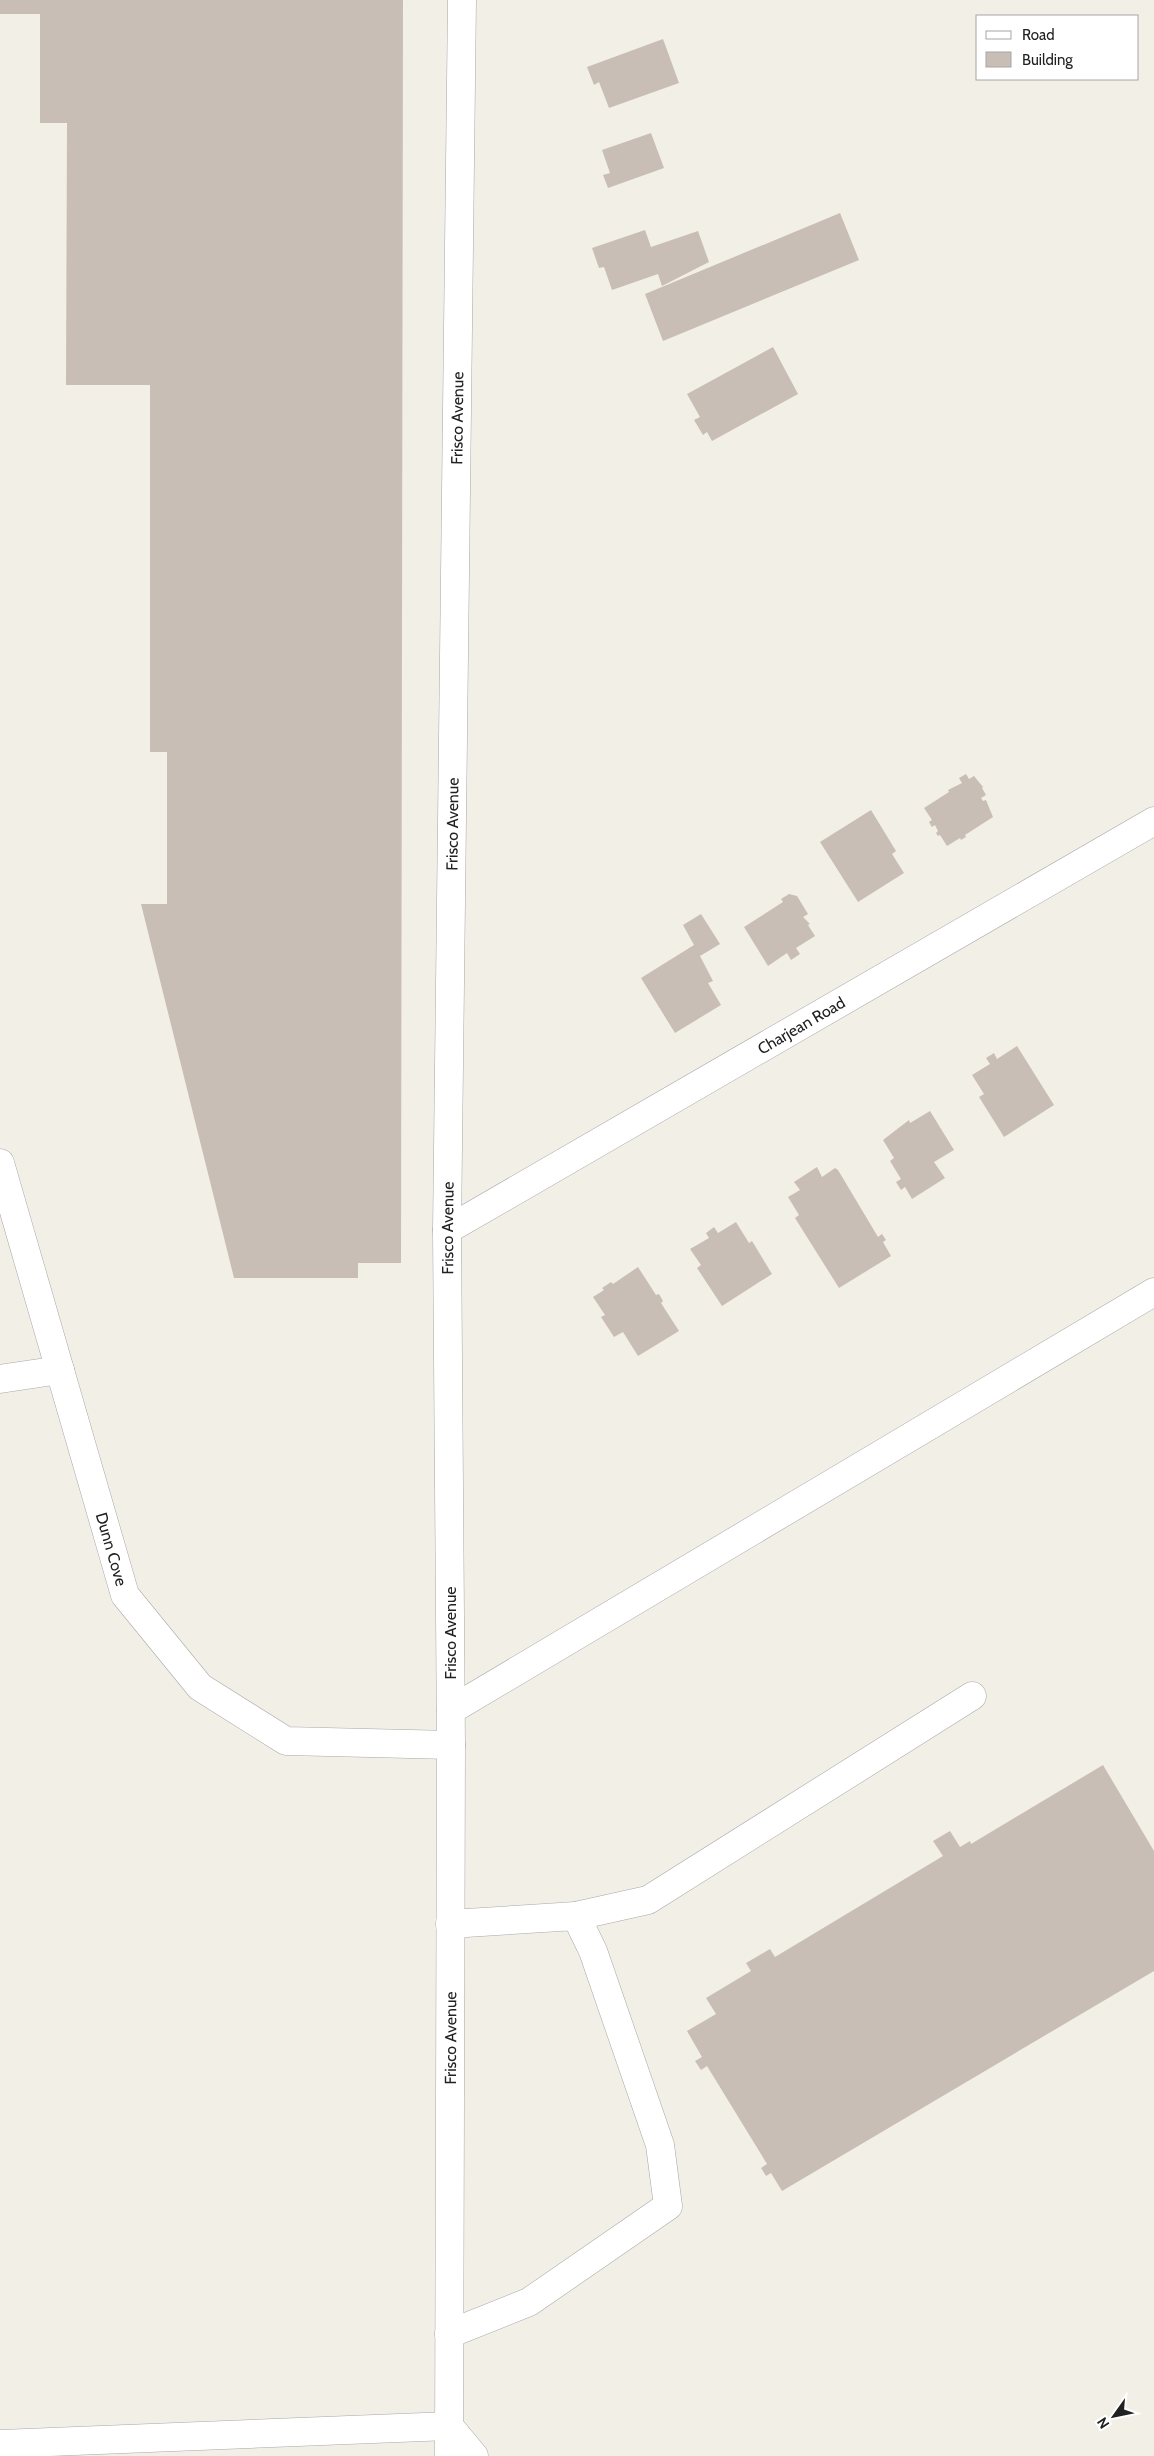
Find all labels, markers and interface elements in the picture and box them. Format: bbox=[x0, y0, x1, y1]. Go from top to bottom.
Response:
legend bbox=[976, 15, 1139, 80]
text: Road bbox=[1022, 26, 1055, 44]
text: Building bbox=[1022, 51, 1073, 69]
street label: Frisco Avenue bbox=[447, 371, 467, 465]
street label: Frisco Avenue bbox=[442, 777, 462, 871]
street label: Charjean Road bbox=[754, 992, 848, 1058]
street label: Frisco Avenue bbox=[437, 1181, 457, 1275]
street label: Dunn Cove bbox=[92, 1510, 131, 1588]
street label: Frisco Avenue bbox=[441, 1586, 460, 1680]
street label: Frisco Avenue bbox=[441, 1991, 460, 2085]
north arrow bbox=[1089, 2391, 1139, 2441]
text: N bbox=[1093, 2414, 1113, 2432]

